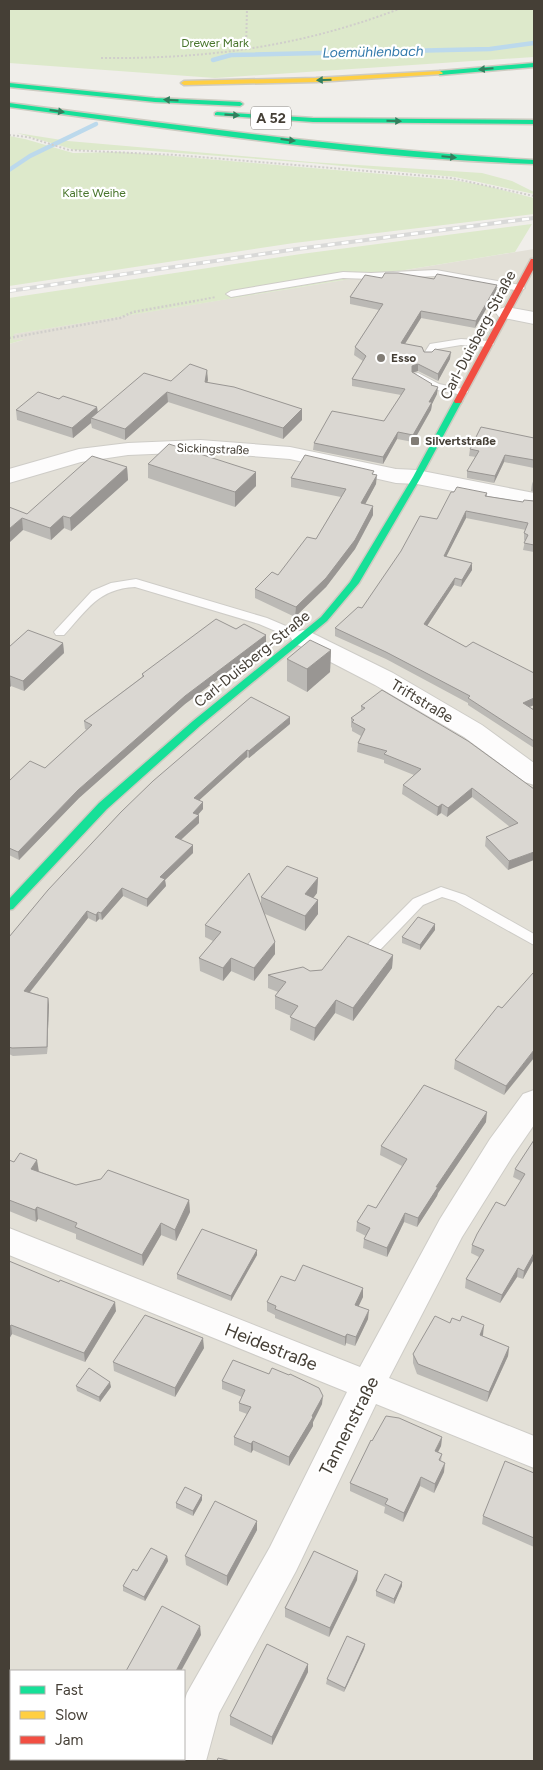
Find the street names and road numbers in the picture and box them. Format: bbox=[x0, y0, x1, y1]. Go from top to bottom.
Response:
road number: A 52 bbox=[251, 106, 291, 130]
street label: Carl-Duisberg-Straße bbox=[436, 267, 520, 403]
street label: Sickingstraße bbox=[176, 441, 250, 457]
street label: Carl-Duisberg-Straße bbox=[191, 607, 313, 711]
street label: Triftstraße bbox=[388, 675, 456, 727]
street label: Heidestraße bbox=[221, 1318, 321, 1376]
street label: Tannenstraße bbox=[315, 1373, 383, 1479]

